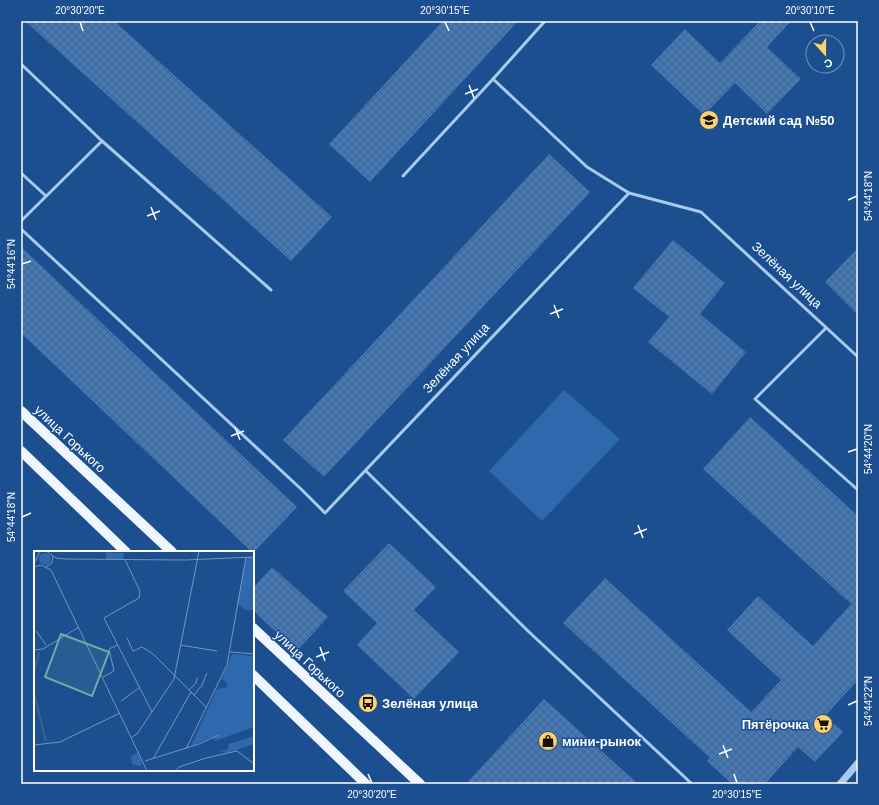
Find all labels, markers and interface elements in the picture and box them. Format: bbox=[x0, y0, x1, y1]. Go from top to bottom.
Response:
text: 20°30'20"E bbox=[55, 5, 105, 16]
text: 20°30'15"E bbox=[420, 5, 470, 16]
text: 20°30'10"E bbox=[785, 5, 835, 16]
north arrow bbox=[805, 34, 845, 74]
text: С bbox=[823, 56, 834, 70]
school or university icon: Детский сад №50 bbox=[698, 109, 720, 131]
place label: Детский сад №50 bbox=[723, 113, 834, 128]
text: 54°44'18"N bbox=[863, 171, 874, 221]
text: 54°44'16"N bbox=[6, 239, 17, 289]
street label: Зелёная улица bbox=[749, 239, 826, 312]
street label: Зелёная улица bbox=[420, 319, 493, 396]
street label: улица Горького bbox=[31, 402, 109, 476]
text: 54°44'20"N bbox=[863, 424, 874, 474]
text: 54°44'18"N bbox=[6, 492, 17, 542]
inset map bbox=[34, 551, 254, 771]
street label: улица Горького bbox=[271, 627, 349, 701]
text: 54°44'22"N bbox=[863, 676, 874, 726]
bus stop icon: Зелёная улица bbox=[357, 692, 379, 714]
place label: Зелёная улица bbox=[382, 696, 479, 711]
supermarket icon: Пятёрочка bbox=[812, 713, 834, 735]
place label: Пятёрочка bbox=[742, 717, 810, 732]
shop icon: мини-рынок bbox=[537, 730, 559, 752]
place label: мини-рынок bbox=[562, 734, 642, 749]
text: 20°30'20"E bbox=[347, 789, 397, 800]
text: 20°30'15"E bbox=[712, 789, 762, 800]

